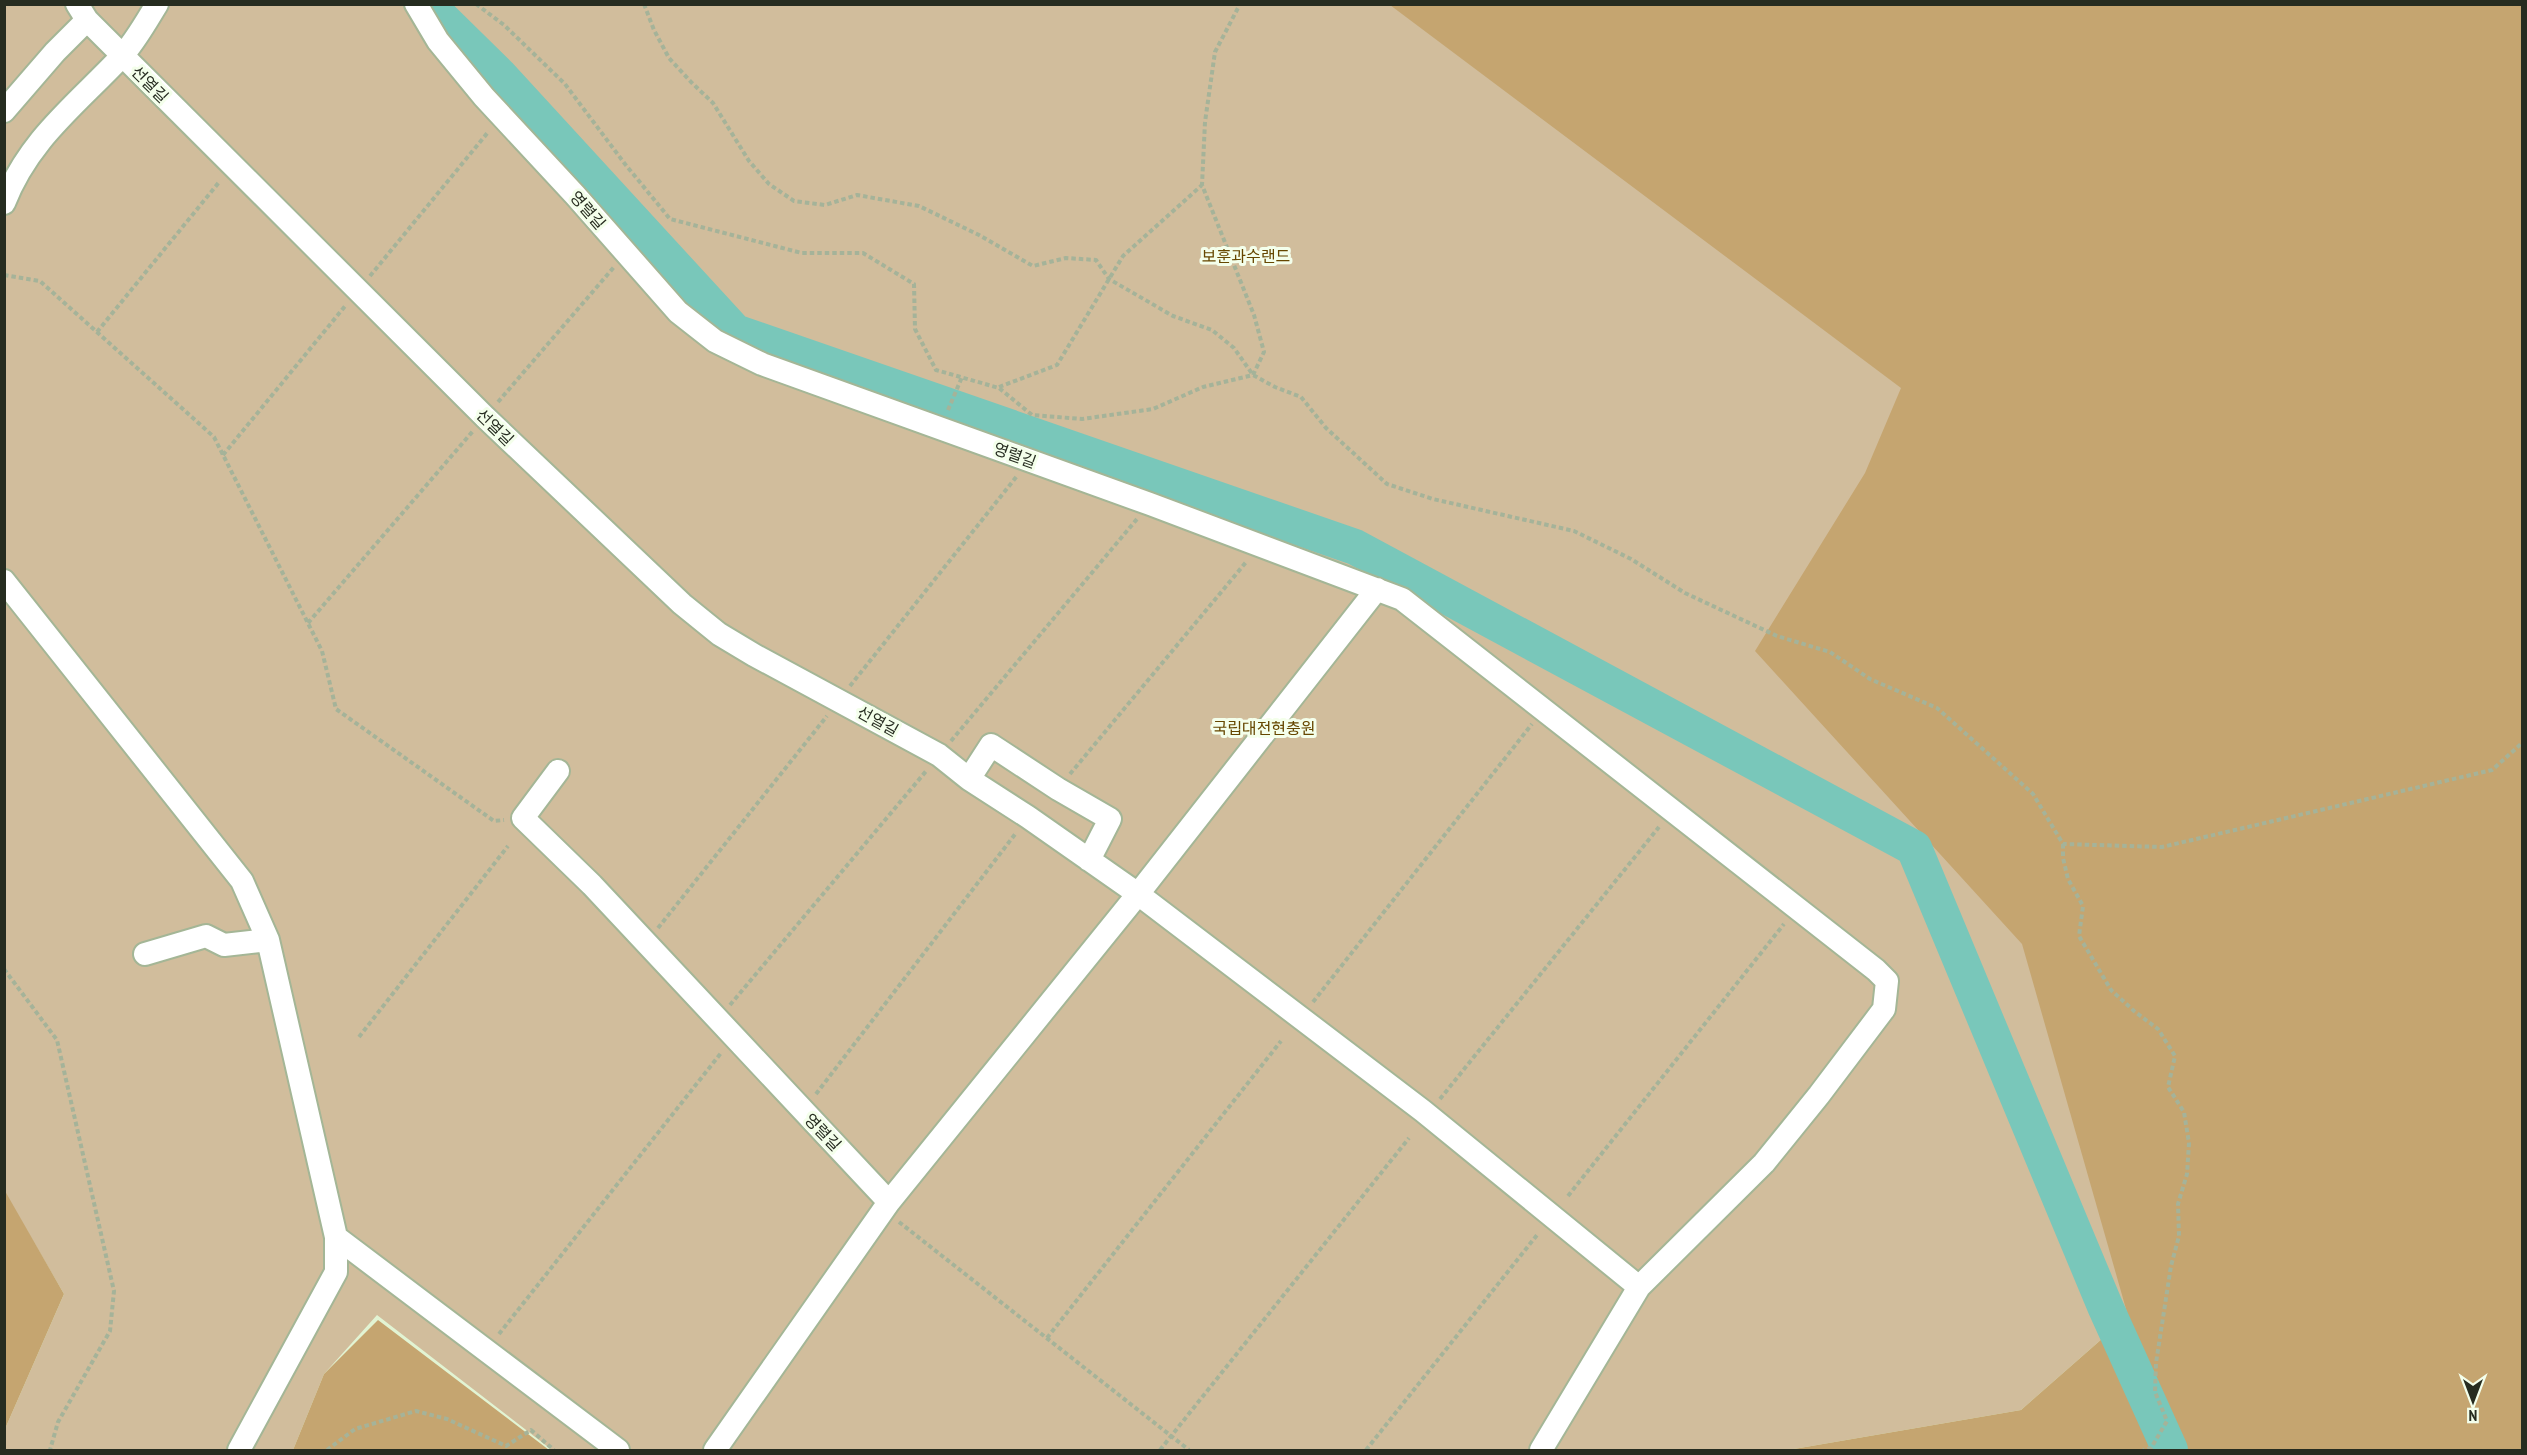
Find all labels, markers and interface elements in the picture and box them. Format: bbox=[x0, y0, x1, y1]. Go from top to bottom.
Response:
street label: 선열길 bbox=[127, 61, 173, 107]
street label: 영렬길 bbox=[566, 187, 610, 233]
park label: 보훈과수랜드 bbox=[1202, 246, 1290, 266]
street label: 선열길 bbox=[472, 404, 518, 450]
street label: 영렬길 bbox=[991, 438, 1039, 472]
street label: 선열길 bbox=[854, 702, 902, 740]
park label: 국립대전현충원 bbox=[1212, 718, 1316, 738]
street label: 영렬길 bbox=[800, 1109, 846, 1155]
north arrow bbox=[2443, 1371, 2503, 1431]
text: N bbox=[2469, 1406, 2477, 1426]

